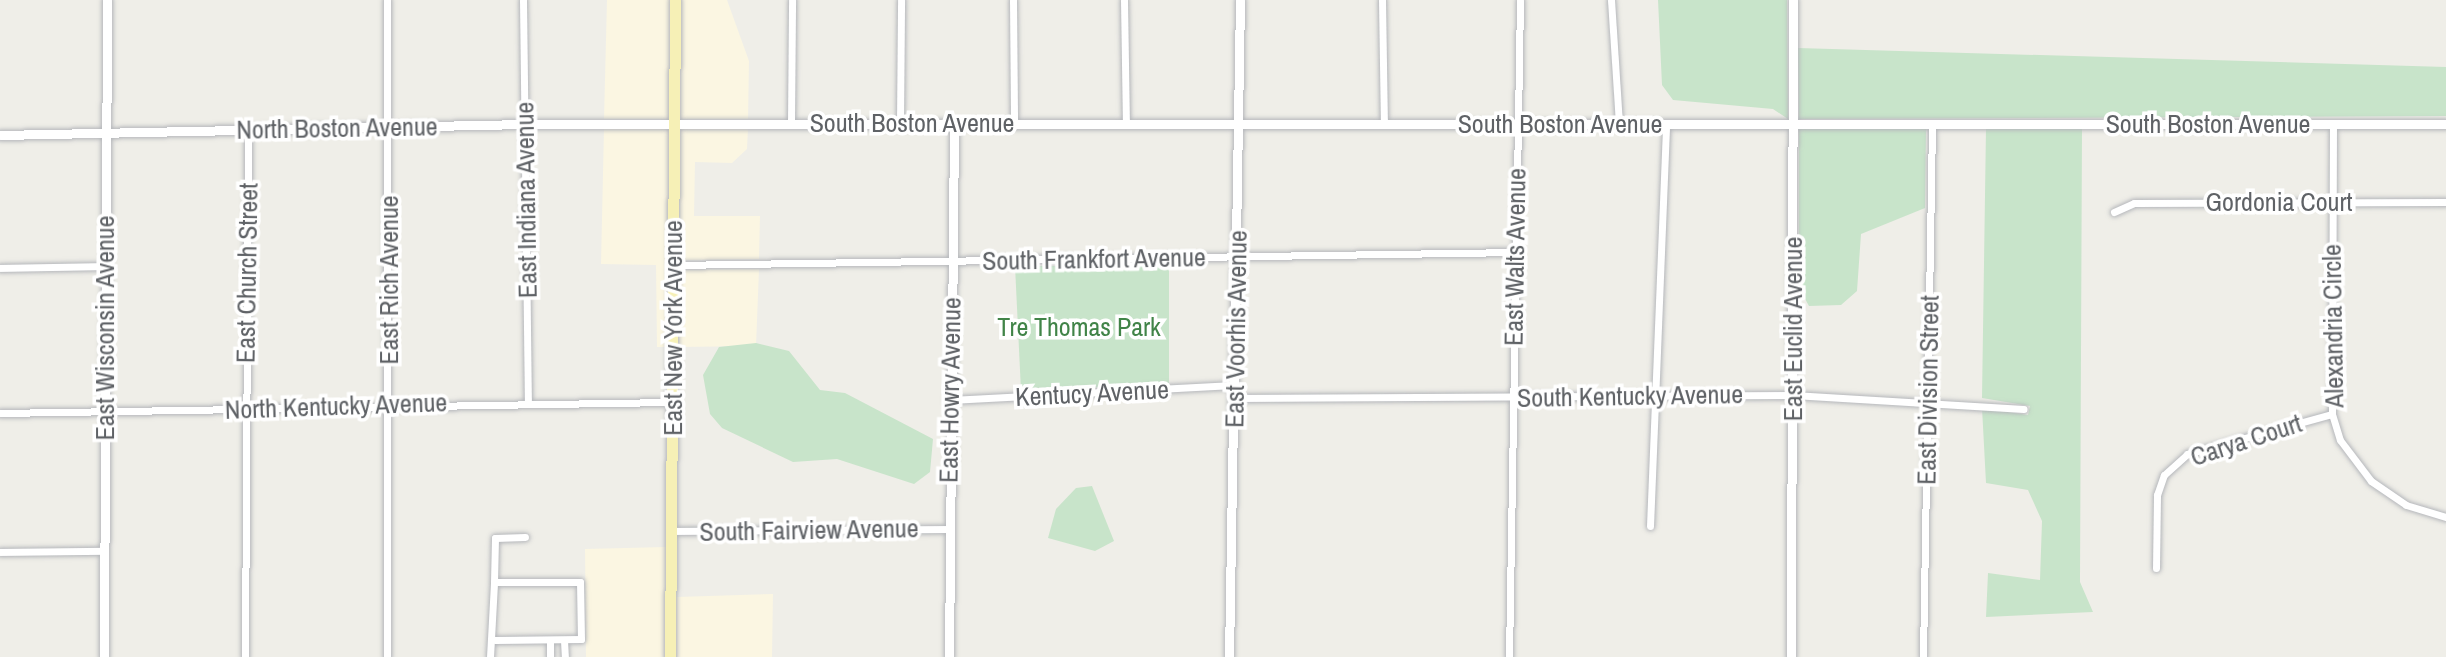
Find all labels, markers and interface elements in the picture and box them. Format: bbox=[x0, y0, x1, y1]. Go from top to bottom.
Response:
street label: East Indiana Avenue bbox=[509, 101, 543, 299]
street label: South Boston Avenue bbox=[809, 107, 1015, 139]
street label: South Boston Avenue bbox=[1457, 108, 1663, 140]
street label: South Boston Avenue bbox=[2105, 108, 2311, 140]
street label: North Boston Avenue bbox=[236, 111, 438, 145]
street label: East Walts Avenue bbox=[1498, 167, 1532, 347]
street label: East Church Street bbox=[230, 183, 264, 363]
street label: Gordonia Court bbox=[2206, 186, 2352, 218]
street label: East Rich Avenue bbox=[373, 195, 405, 365]
street label: East Wisconsin Avenue bbox=[89, 215, 121, 441]
street label: East New York Avenue bbox=[657, 219, 689, 437]
street label: East Voorhis Avenue bbox=[1219, 229, 1253, 429]
street label: East Euclid Avenue bbox=[1777, 236, 1809, 422]
street label: South Frankfort Avenue bbox=[981, 241, 1207, 277]
street label: Alexandria Circle bbox=[2316, 244, 2350, 408]
street label: East Division Street bbox=[1911, 295, 1945, 485]
street label: East Howry Avenue bbox=[933, 296, 967, 484]
park label: Tre Thomas Park bbox=[997, 311, 1161, 343]
street label: Kentucy Avenue bbox=[1014, 373, 1170, 413]
street label: South Kentucky Avenue bbox=[1516, 378, 1744, 414]
street label: North Kentucky Avenue bbox=[224, 387, 448, 425]
street label: Carya Court bbox=[2187, 407, 2305, 473]
street label: South Fairview Avenue bbox=[699, 512, 919, 548]

